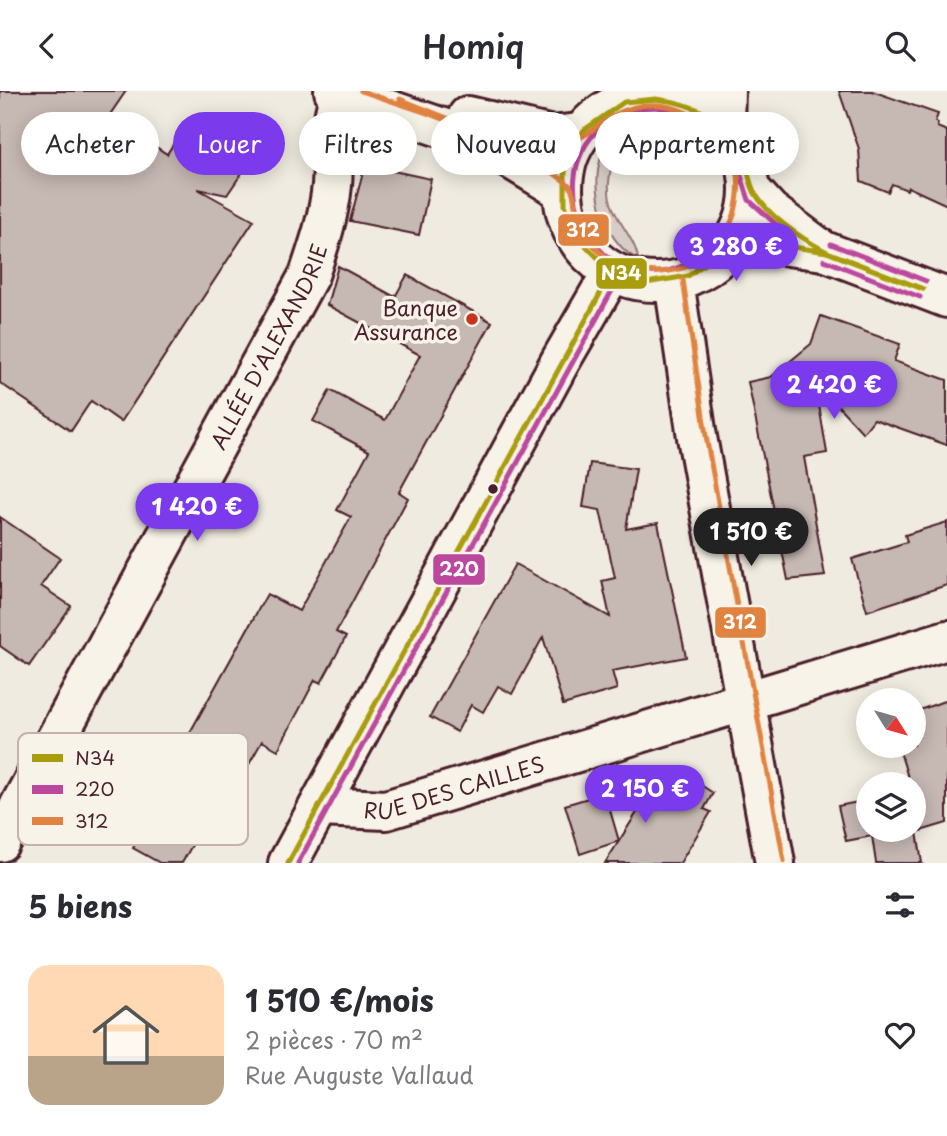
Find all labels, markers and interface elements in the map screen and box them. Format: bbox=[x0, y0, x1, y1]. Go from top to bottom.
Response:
text: Homiq bbox=[423, 22, 524, 70]
icon: back bbox=[28, 27, 66, 65]
icon: search bbox=[881, 27, 919, 65]
chip: Acheter bbox=[21, 112, 159, 175]
chip: Louer bbox=[173, 112, 285, 175]
chip: Filtres bbox=[299, 112, 417, 175]
chip: Nouveau bbox=[431, 112, 581, 175]
chip: Appartement bbox=[595, 112, 799, 175]
line badge: 312 bbox=[557, 213, 610, 247]
text: 312 bbox=[566, 215, 600, 243]
pin: 3 280 € bbox=[671, 223, 801, 283]
text: 3 280 € bbox=[689, 228, 783, 263]
street label: ALLÉE D'ALEXANDRIE bbox=[201, 239, 334, 455]
line badge: N34 bbox=[595, 257, 648, 290]
text: N34 bbox=[601, 258, 641, 286]
place label: Banque Assurance bbox=[354, 291, 458, 347]
marker: Banque Assurance bbox=[464, 311, 480, 327]
pin: 2 420 € bbox=[769, 361, 899, 421]
text: 2 420 € bbox=[786, 366, 882, 401]
unlabelled marker bbox=[486, 482, 500, 496]
pin: 1 420 € bbox=[132, 483, 262, 543]
text: 1 420 € bbox=[151, 488, 243, 523]
pin: 1 510 € bbox=[686, 509, 816, 568]
text: 1 510 € bbox=[709, 513, 793, 548]
line badge: 220 bbox=[432, 553, 486, 586]
text: 220 bbox=[439, 554, 479, 582]
line badge: 312 bbox=[714, 606, 767, 639]
text: 312 bbox=[723, 607, 757, 635]
north arrow bbox=[856, 688, 926, 758]
map controls bbox=[856, 688, 926, 842]
legend bbox=[18, 733, 248, 845]
text: N34 bbox=[75, 743, 115, 771]
street label: RUE DES CAILLES bbox=[363, 747, 548, 826]
pin: 2 150 € bbox=[580, 765, 710, 825]
text: 2 150 € bbox=[601, 770, 689, 805]
button: layers bbox=[856, 772, 926, 842]
text: 220 bbox=[75, 774, 114, 802]
text: 312 bbox=[75, 806, 108, 834]
text: 5 biens bbox=[28, 883, 132, 928]
icon: filters bbox=[881, 886, 919, 924]
text: 1 510 €/mois bbox=[245, 977, 434, 1022]
icon: home bbox=[84, 993, 168, 1077]
icon: heart bbox=[881, 1016, 919, 1054]
text: 2 pièces · 70 m² bbox=[245, 1022, 423, 1057]
text: Rue Auguste Vallaud bbox=[245, 1057, 474, 1092]

